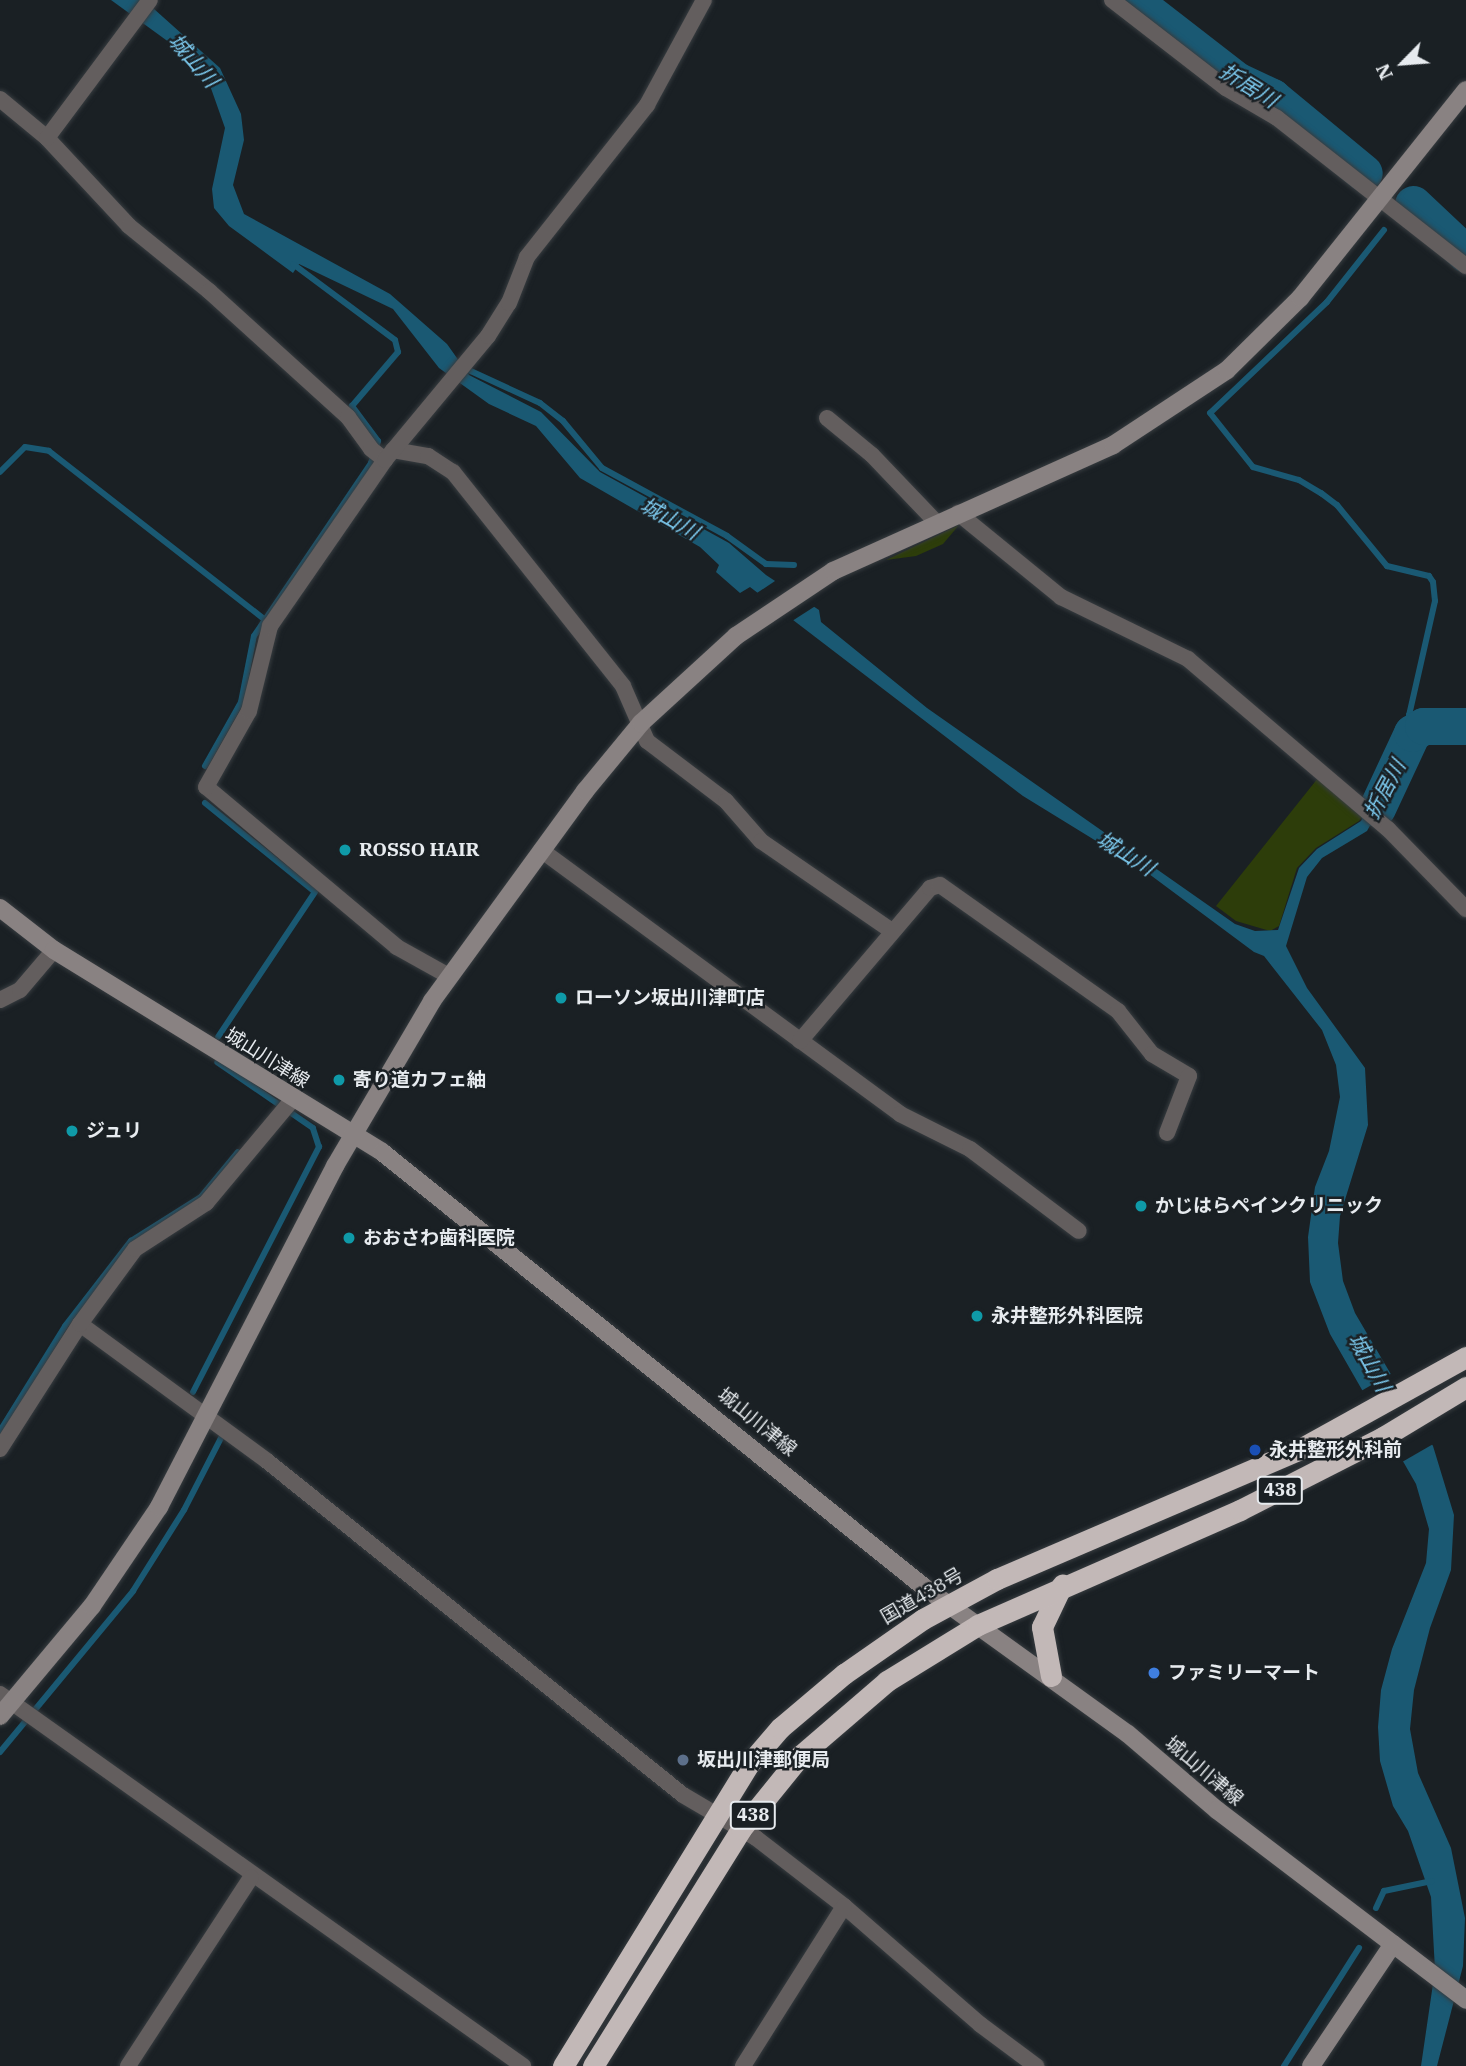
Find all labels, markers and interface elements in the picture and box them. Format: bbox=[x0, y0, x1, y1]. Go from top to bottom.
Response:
water label: 城山川 bbox=[164, 28, 224, 92]
north arrow bbox=[1368, 28, 1438, 98]
water label: 折居川 bbox=[1216, 58, 1282, 112]
text: N bbox=[1370, 60, 1398, 84]
water label: 城山川 bbox=[636, 492, 704, 544]
water label: 折居川 bbox=[1358, 755, 1410, 823]
water label: 城山川 bbox=[1093, 826, 1159, 880]
place label: ROSSO HAIR bbox=[359, 839, 479, 861]
marker: ROSSO HAIR bbox=[337, 842, 353, 858]
place label: ローソン坂出川津町店 bbox=[575, 987, 765, 1009]
marker: ローソン坂出川津町店 bbox=[553, 990, 569, 1006]
street label: 城山川津線 bbox=[221, 1023, 313, 1093]
place label: 寄り道カフェ紬 bbox=[353, 1069, 486, 1091]
marker: 寄り道カフェ紬 bbox=[331, 1072, 347, 1088]
place label: ジュリ bbox=[86, 1120, 143, 1142]
marker: ジュリ bbox=[64, 1123, 80, 1139]
place label: かじはらペインクリニック bbox=[1155, 1195, 1383, 1217]
marker: かじはらペインクリニック bbox=[1133, 1198, 1149, 1214]
place label: おおさわ歯科医院 bbox=[363, 1227, 515, 1249]
marker: おおさわ歯科医院 bbox=[341, 1230, 357, 1246]
place label: 永井整形外科医院 bbox=[991, 1305, 1143, 1327]
marker: 永井整形外科医院 bbox=[969, 1308, 985, 1324]
water label: 城山川 bbox=[1344, 1328, 1396, 1396]
street label: 城山川津線 bbox=[713, 1383, 801, 1461]
place label: 永井整形外科前 bbox=[1269, 1439, 1402, 1461]
marker: 永井整形外科前 bbox=[1247, 1442, 1263, 1458]
road number: 438 bbox=[1256, 1476, 1304, 1504]
street label: 国道438号 bbox=[877, 1563, 967, 1629]
place label: ファミリーマート bbox=[1168, 1662, 1320, 1684]
marker: ファミリーマート bbox=[1146, 1665, 1162, 1681]
street label: 城山川津線 bbox=[1160, 1732, 1248, 1810]
place label: 坂出川津郵便局 bbox=[697, 1749, 830, 1771]
marker: 坂出川津郵便局 bbox=[675, 1752, 691, 1768]
road number: 438 bbox=[728, 1800, 778, 1829]

